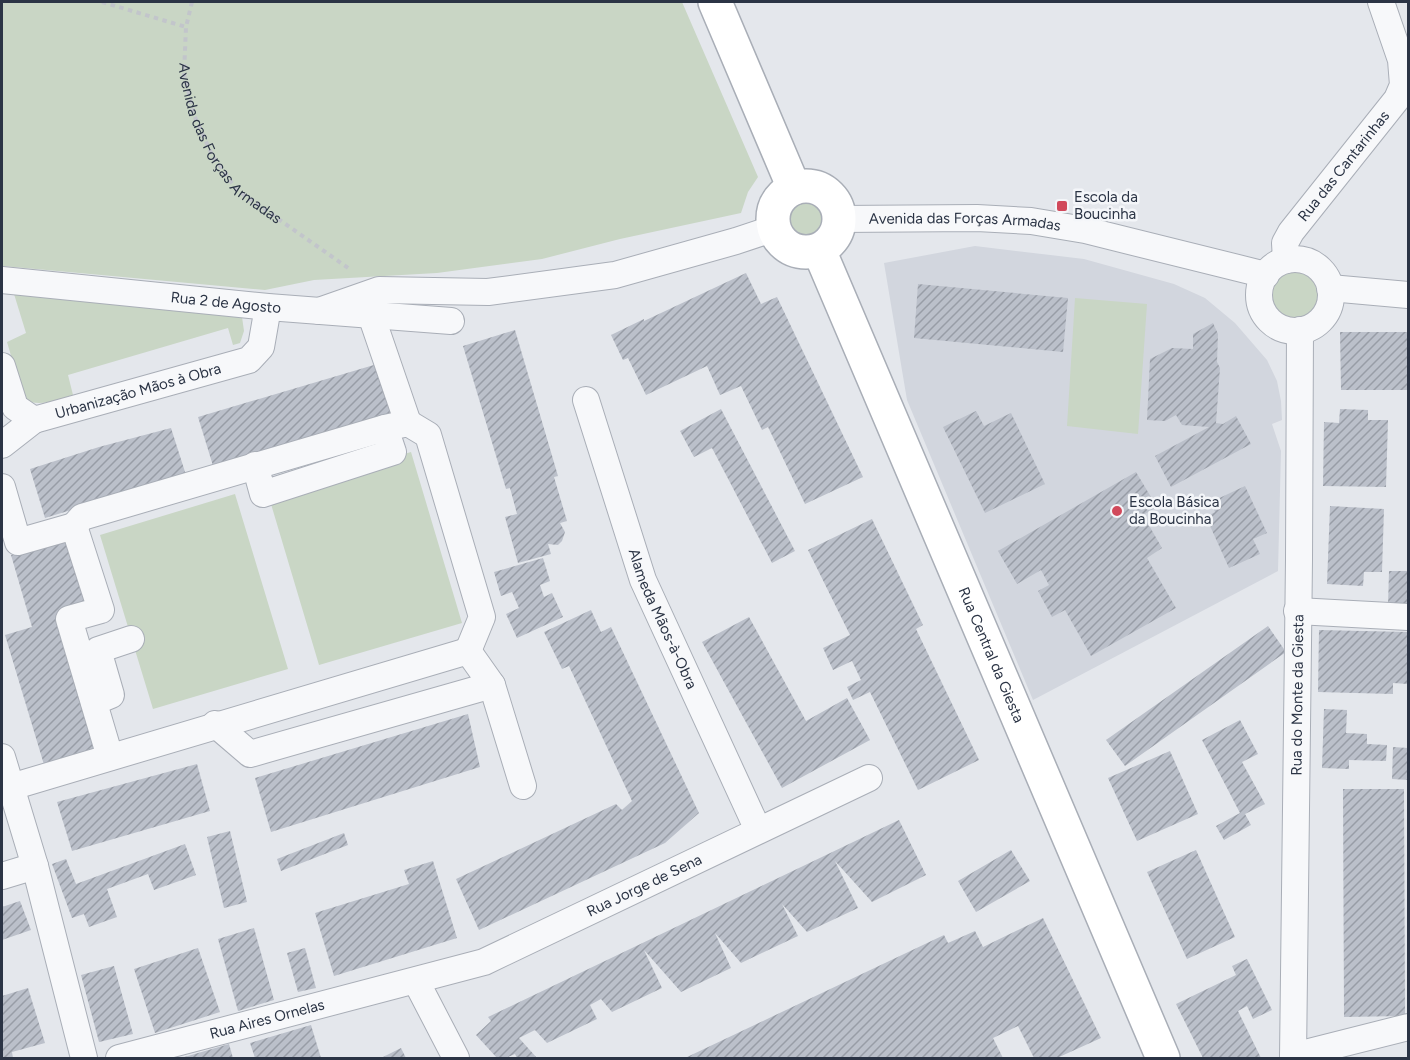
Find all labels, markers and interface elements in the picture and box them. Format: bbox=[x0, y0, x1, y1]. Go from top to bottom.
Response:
street label: Avenida das Forças Armadas bbox=[175, 63, 285, 227]
street label: Rua das Cantarinhas bbox=[1294, 107, 1393, 225]
place label: Escola da Boucinha bbox=[1074, 188, 1138, 223]
marker: Escola da Boucinha bbox=[1055, 199, 1069, 213]
street label: Avenida das Forças Armadas bbox=[869, 209, 1062, 235]
street label: Rua 2 de Agosto bbox=[170, 288, 282, 317]
street label: Urbanização Mãos à Obra bbox=[53, 359, 223, 423]
place label: Escola Básica da Boucinha bbox=[1129, 493, 1219, 528]
marker: Escola Básica da Boucinha bbox=[1110, 504, 1124, 518]
street label: Alameda Mãos-à-Obra bbox=[625, 546, 701, 692]
street label: Rua Central da Giesta bbox=[955, 584, 1028, 725]
street label: Rua do Monte da Giesta bbox=[1287, 614, 1307, 776]
street label: Rua Jorge de Sena bbox=[584, 850, 705, 921]
street label: Rua Aires Ornelas bbox=[208, 995, 326, 1043]

